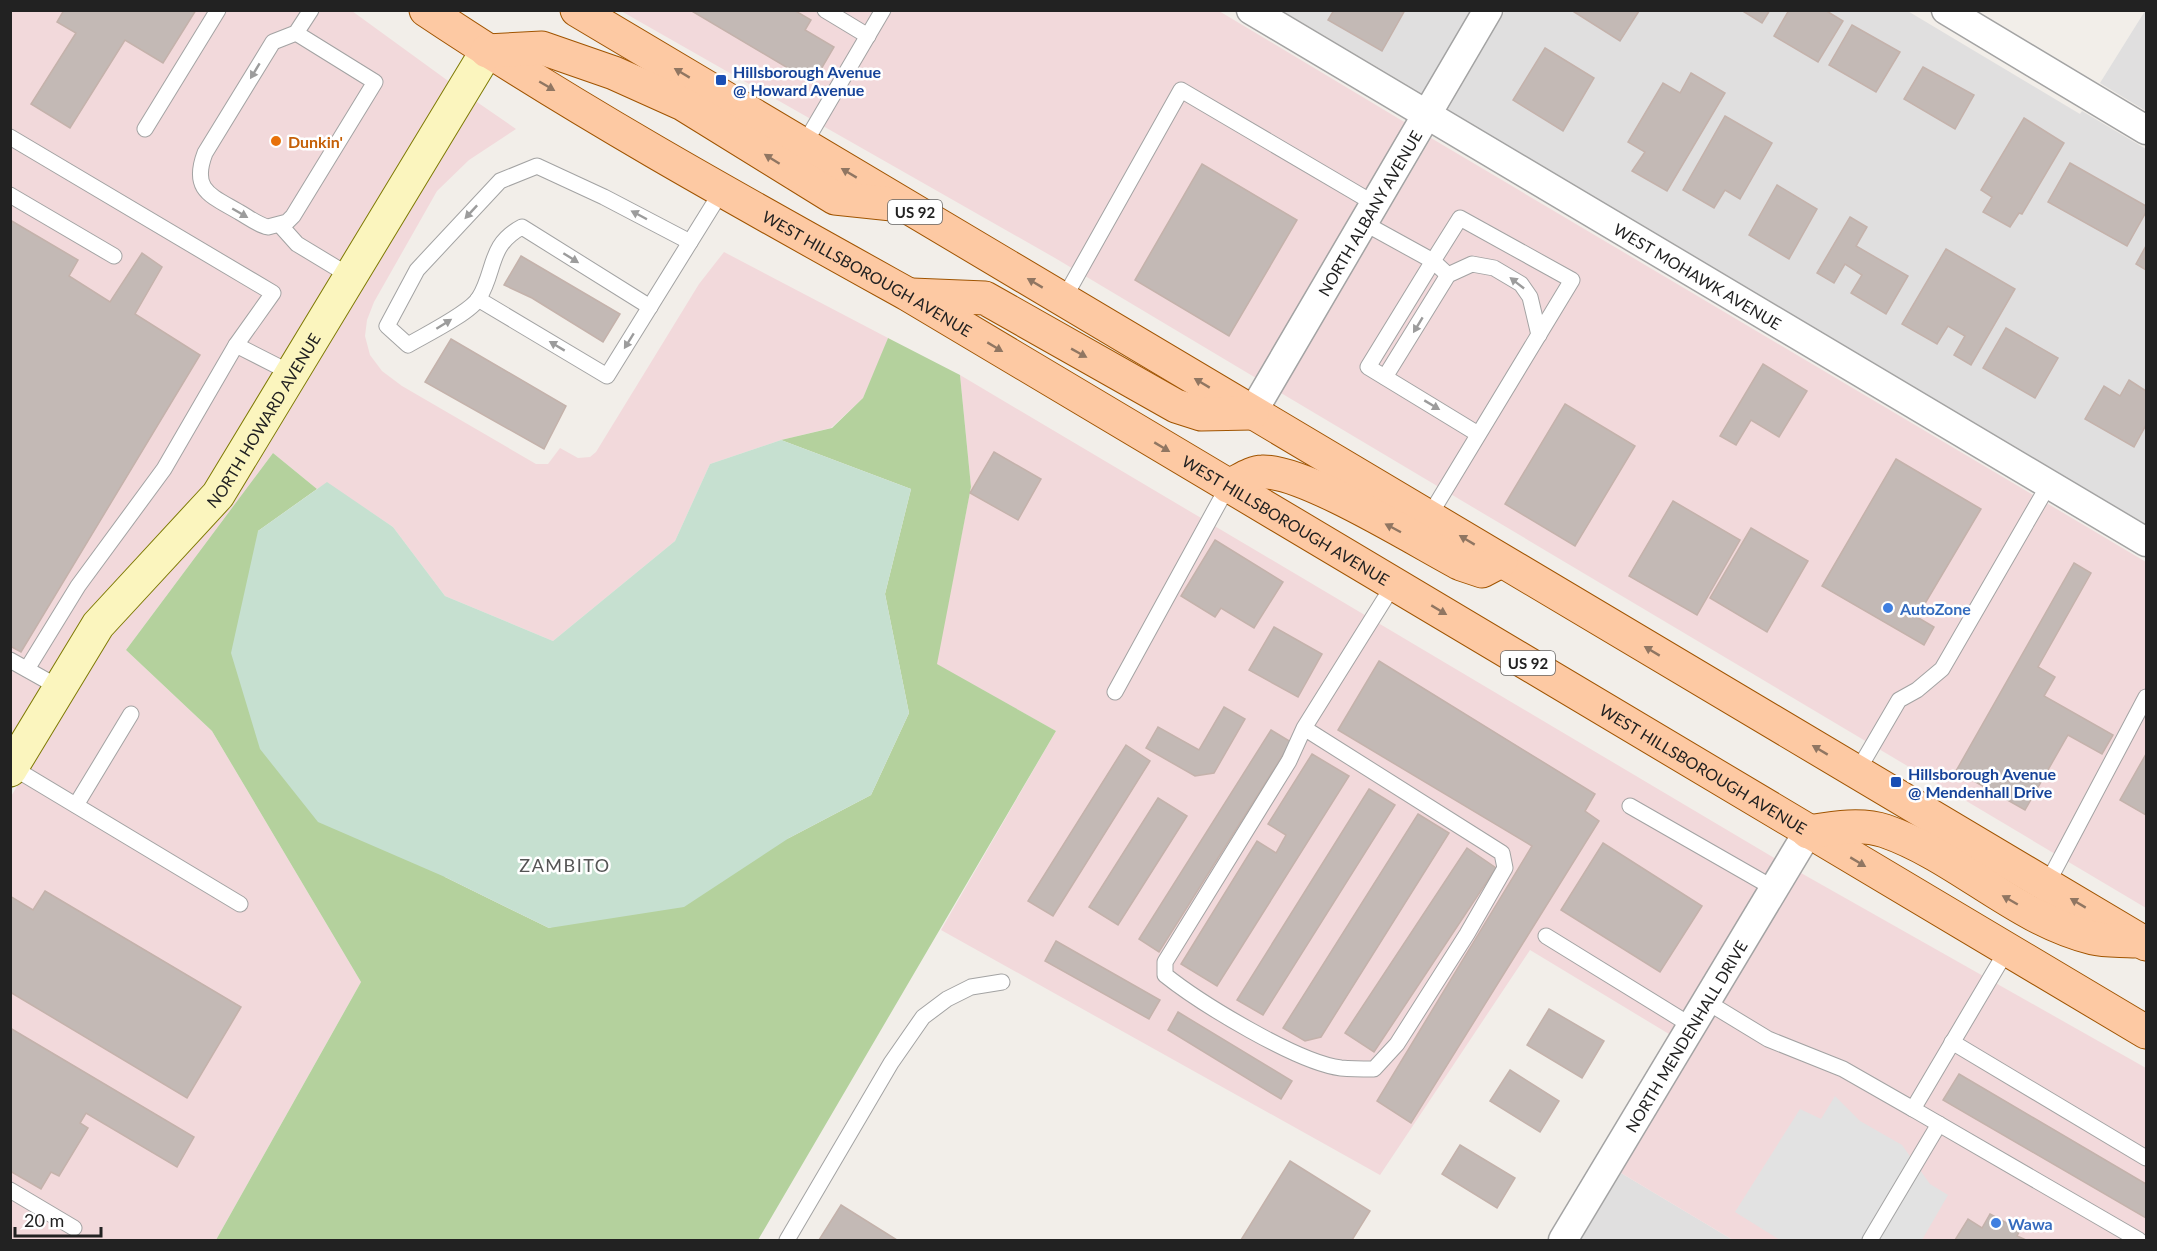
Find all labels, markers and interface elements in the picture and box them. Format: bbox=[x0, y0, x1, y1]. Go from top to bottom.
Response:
place label: Hillsborough Avenue @ Howard Avenue bbox=[733, 62, 882, 99]
one-way arrow bbox=[250, 63, 261, 79]
one-way arrow bbox=[674, 68, 690, 79]
marker: Hillsborough Avenue @ Howard Avenue bbox=[714, 73, 728, 87]
one-way arrow bbox=[539, 81, 556, 91]
street label: NORTH ALBANY AVENUE bbox=[1313, 127, 1425, 299]
place label: Dunkin' bbox=[288, 132, 343, 151]
marker: Dunkin' bbox=[269, 134, 283, 148]
one-way arrow bbox=[764, 154, 780, 165]
one-way arrow bbox=[841, 168, 857, 179]
road number: US 92 bbox=[888, 200, 942, 224]
one-way arrow bbox=[464, 204, 478, 219]
street label: WEST HILLSBOROUGH AVENUE bbox=[759, 206, 976, 340]
one-way arrow bbox=[232, 207, 248, 218]
one-way arrow bbox=[630, 210, 647, 220]
street label: WEST MOHAWK AVENUE bbox=[1611, 219, 1785, 333]
one-way arrow bbox=[563, 253, 580, 264]
one-way arrow bbox=[1509, 277, 1525, 290]
one-way arrow bbox=[1027, 278, 1043, 289]
one-way arrow bbox=[1412, 317, 1423, 333]
one-way arrow bbox=[436, 318, 452, 329]
street label: NORTH HOWARD AVENUE bbox=[202, 329, 324, 511]
one-way arrow bbox=[623, 333, 634, 349]
one-way arrow bbox=[548, 341, 565, 351]
one-way arrow bbox=[987, 342, 1004, 352]
one-way arrow bbox=[1070, 348, 1087, 358]
one-way arrow bbox=[1194, 378, 1210, 389]
one-way arrow bbox=[1424, 400, 1440, 411]
one-way arrow bbox=[1154, 442, 1170, 453]
street label: WEST HILLSBOROUGH AVENUE bbox=[1179, 451, 1393, 589]
one-way arrow bbox=[1384, 523, 1401, 533]
one-way arrow bbox=[1459, 535, 1475, 546]
place label: AutoZone bbox=[1899, 599, 1971, 618]
marker: AutoZone bbox=[1881, 601, 1895, 615]
one-way arrow bbox=[1431, 605, 1447, 616]
one-way arrow bbox=[1643, 646, 1660, 656]
road number: US 92 bbox=[1501, 651, 1555, 675]
street label: WEST HILLSBOROUGH AVENUE bbox=[1597, 699, 1811, 838]
one-way arrow bbox=[1812, 745, 1828, 756]
place label: Hillsborough Avenue @ Mendenhall Drive bbox=[1908, 764, 2057, 801]
marker: Hillsborough Avenue @ Mendenhall Drive bbox=[1889, 775, 1903, 789]
district label: ZAMBITO bbox=[519, 854, 611, 876]
one-way arrow bbox=[1850, 856, 1866, 867]
one-way arrow bbox=[2002, 896, 2019, 906]
one-way arrow bbox=[2069, 898, 2086, 908]
street label: NORTH MENDENHALL DRIVE bbox=[1621, 937, 1750, 1135]
scale bar bbox=[15, 1200, 100, 1238]
text: 20 m bbox=[24, 1209, 64, 1231]
place label: Wawa bbox=[2008, 1214, 2053, 1233]
marker: Wawa bbox=[1989, 1216, 2003, 1230]

